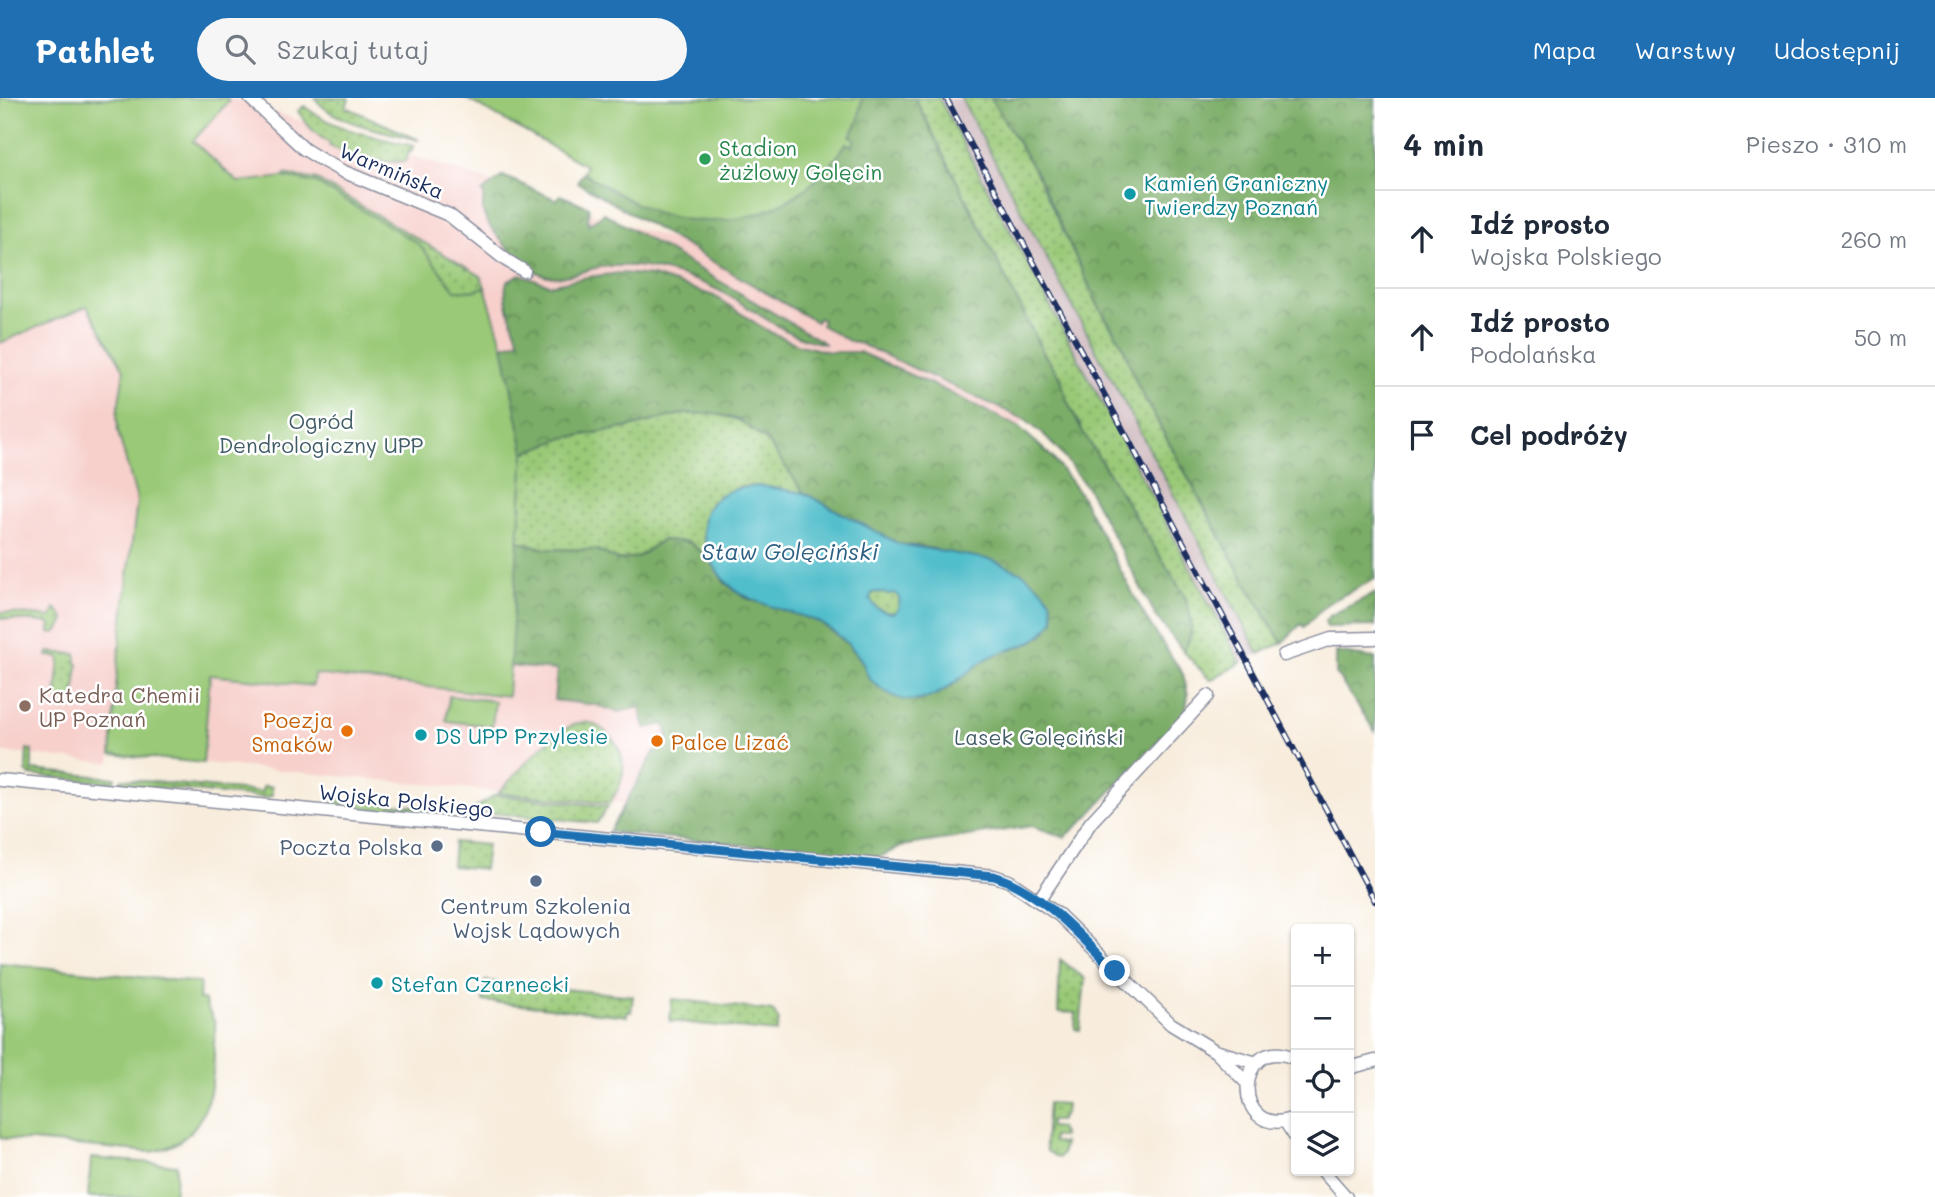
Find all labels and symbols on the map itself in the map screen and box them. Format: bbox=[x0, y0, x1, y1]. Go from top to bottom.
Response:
place label: Stadion żużlowy Golęcin bbox=[719, 134, 882, 185]
street label: Warmińska bbox=[335, 136, 449, 204]
marker: Stadion żużlowy Golęcin bbox=[697, 151, 713, 167]
place label: Kamień Graniczny Twierdzy Poznań bbox=[1144, 169, 1328, 220]
marker: Kamień Graniczny Twierdzy Poznań bbox=[1122, 186, 1138, 202]
park label: Ogród Dendrologiczny UPP bbox=[219, 407, 424, 458]
water label: Staw Golęciński bbox=[701, 536, 879, 566]
place label: Katedra Chemii UP Poznań bbox=[39, 681, 200, 732]
marker: Katedra Chemii UP Poznań bbox=[17, 698, 33, 714]
place label: Poezja Smaków bbox=[251, 706, 333, 757]
place label: DS UPP Przylesie bbox=[435, 722, 608, 749]
marker: Poezja Smaków bbox=[339, 723, 355, 739]
park label: Lasek Golęciński bbox=[954, 723, 1124, 750]
marker: DS UPP Przylesie bbox=[413, 727, 429, 743]
place label: Palce Lizać bbox=[671, 728, 789, 755]
marker: Palce Lizać bbox=[649, 733, 665, 749]
street label: Wojska Polskiego bbox=[318, 777, 494, 823]
route start bbox=[525, 816, 556, 847]
place label: Poczta Polska bbox=[280, 833, 423, 860]
marker: Poczta Polska bbox=[429, 838, 445, 854]
marker: Centrum Szkolenia Wojsk Lądowych bbox=[528, 873, 544, 889]
place label: Centrum Szkolenia Wojsk Lądowych bbox=[441, 892, 631, 943]
route end bbox=[1099, 955, 1130, 986]
place label: Stefan Czarnecki bbox=[391, 970, 570, 997]
marker: Stefan Czarnecki bbox=[369, 975, 385, 991]

